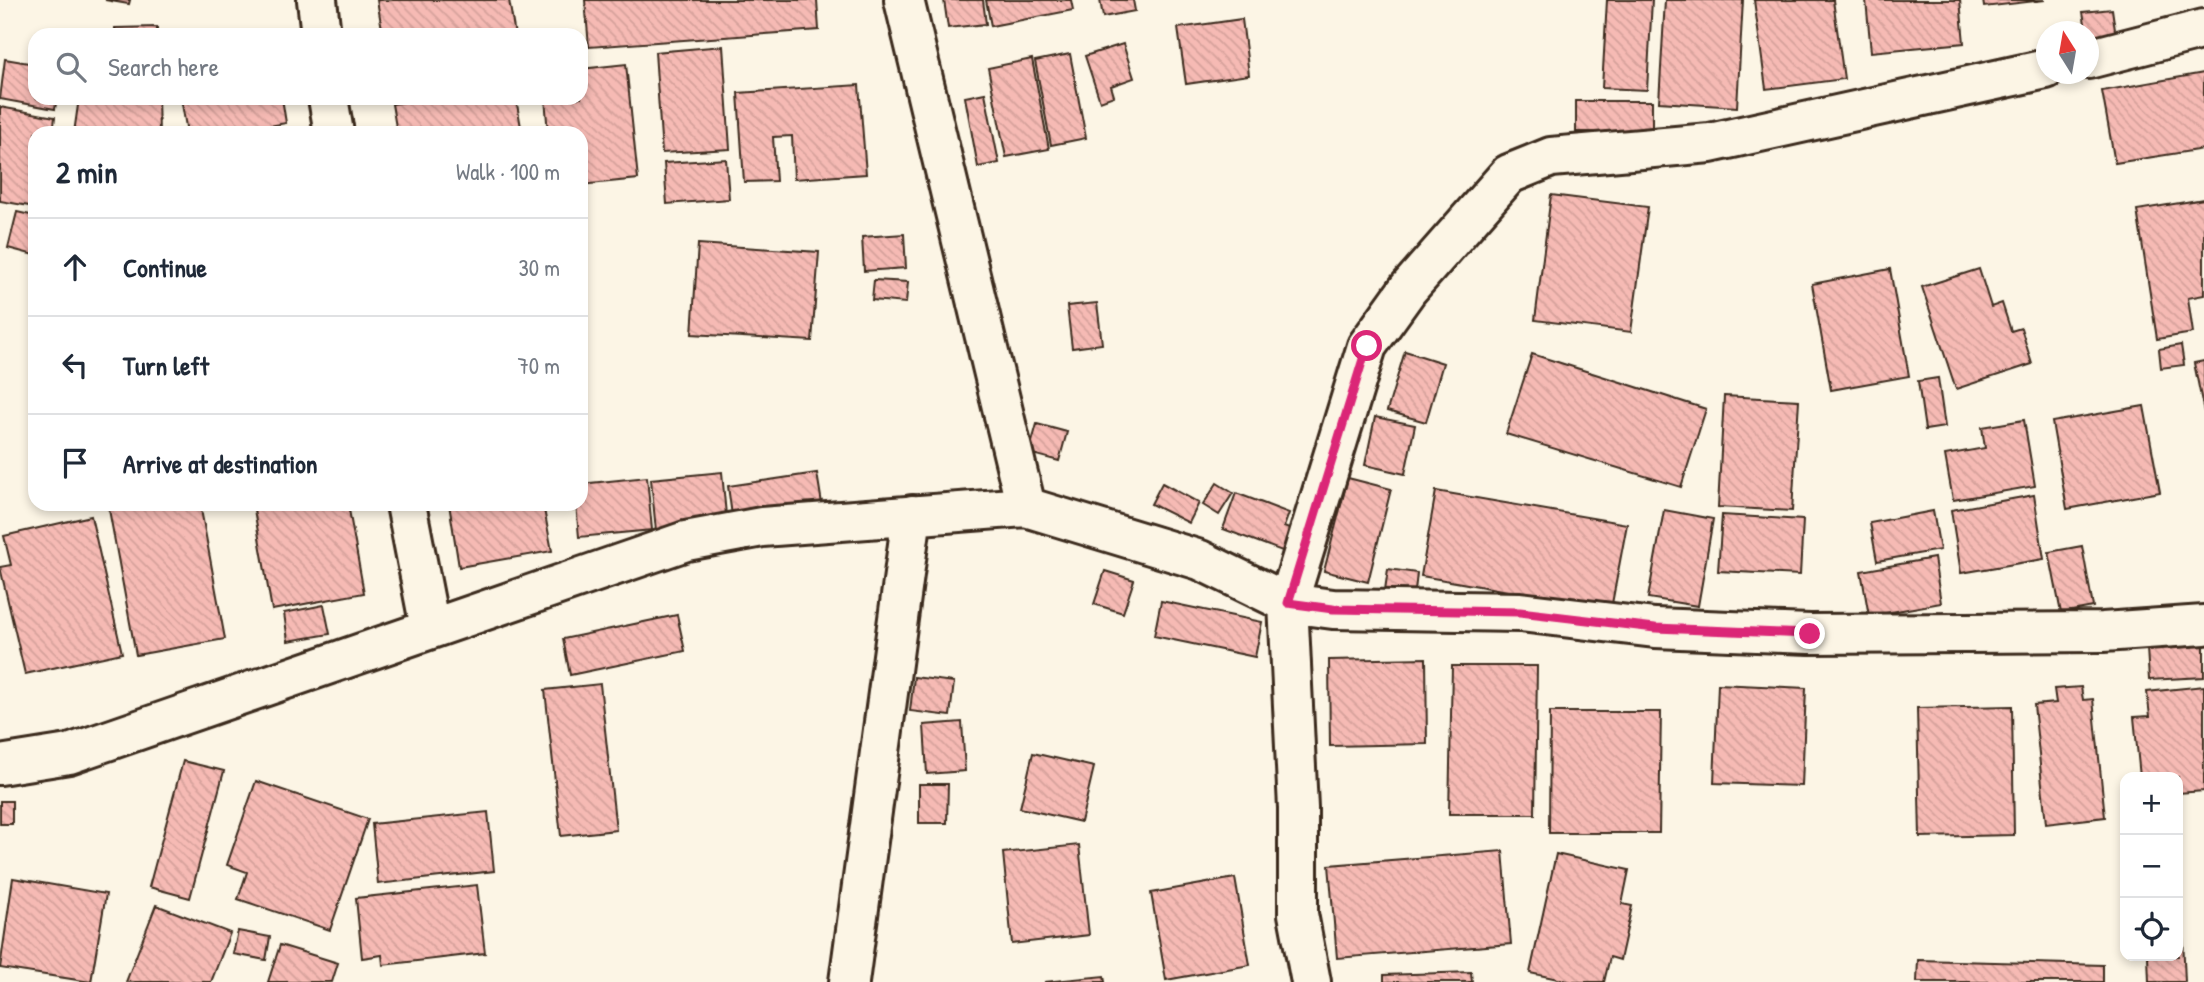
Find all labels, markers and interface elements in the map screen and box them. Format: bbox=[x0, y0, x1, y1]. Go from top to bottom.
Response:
north arrow bbox=[2036, 21, 2099, 84]
search box bbox=[28, 28, 588, 105]
icon: search bbox=[52, 48, 90, 86]
text: Search here bbox=[108, 49, 219, 84]
text: 2 min bbox=[56, 152, 118, 192]
text: Walk · 100 m bbox=[456, 156, 560, 187]
icon: ahead bbox=[56, 248, 94, 286]
text: Continue bbox=[123, 250, 207, 285]
text: 30 m bbox=[518, 252, 560, 283]
route start bbox=[1351, 330, 1382, 361]
icon: left bbox=[56, 346, 94, 384]
text: Turn left bbox=[123, 348, 209, 383]
text: 70 m bbox=[517, 350, 560, 381]
icon: arrive bbox=[56, 444, 94, 482]
text: Arrive at destination bbox=[123, 446, 318, 481]
route end bbox=[1794, 618, 1825, 649]
map controls bbox=[2120, 772, 2183, 961]
button: + bbox=[2120, 772, 2183, 835]
button: − bbox=[2120, 835, 2183, 898]
button: locate bbox=[2120, 898, 2183, 961]

